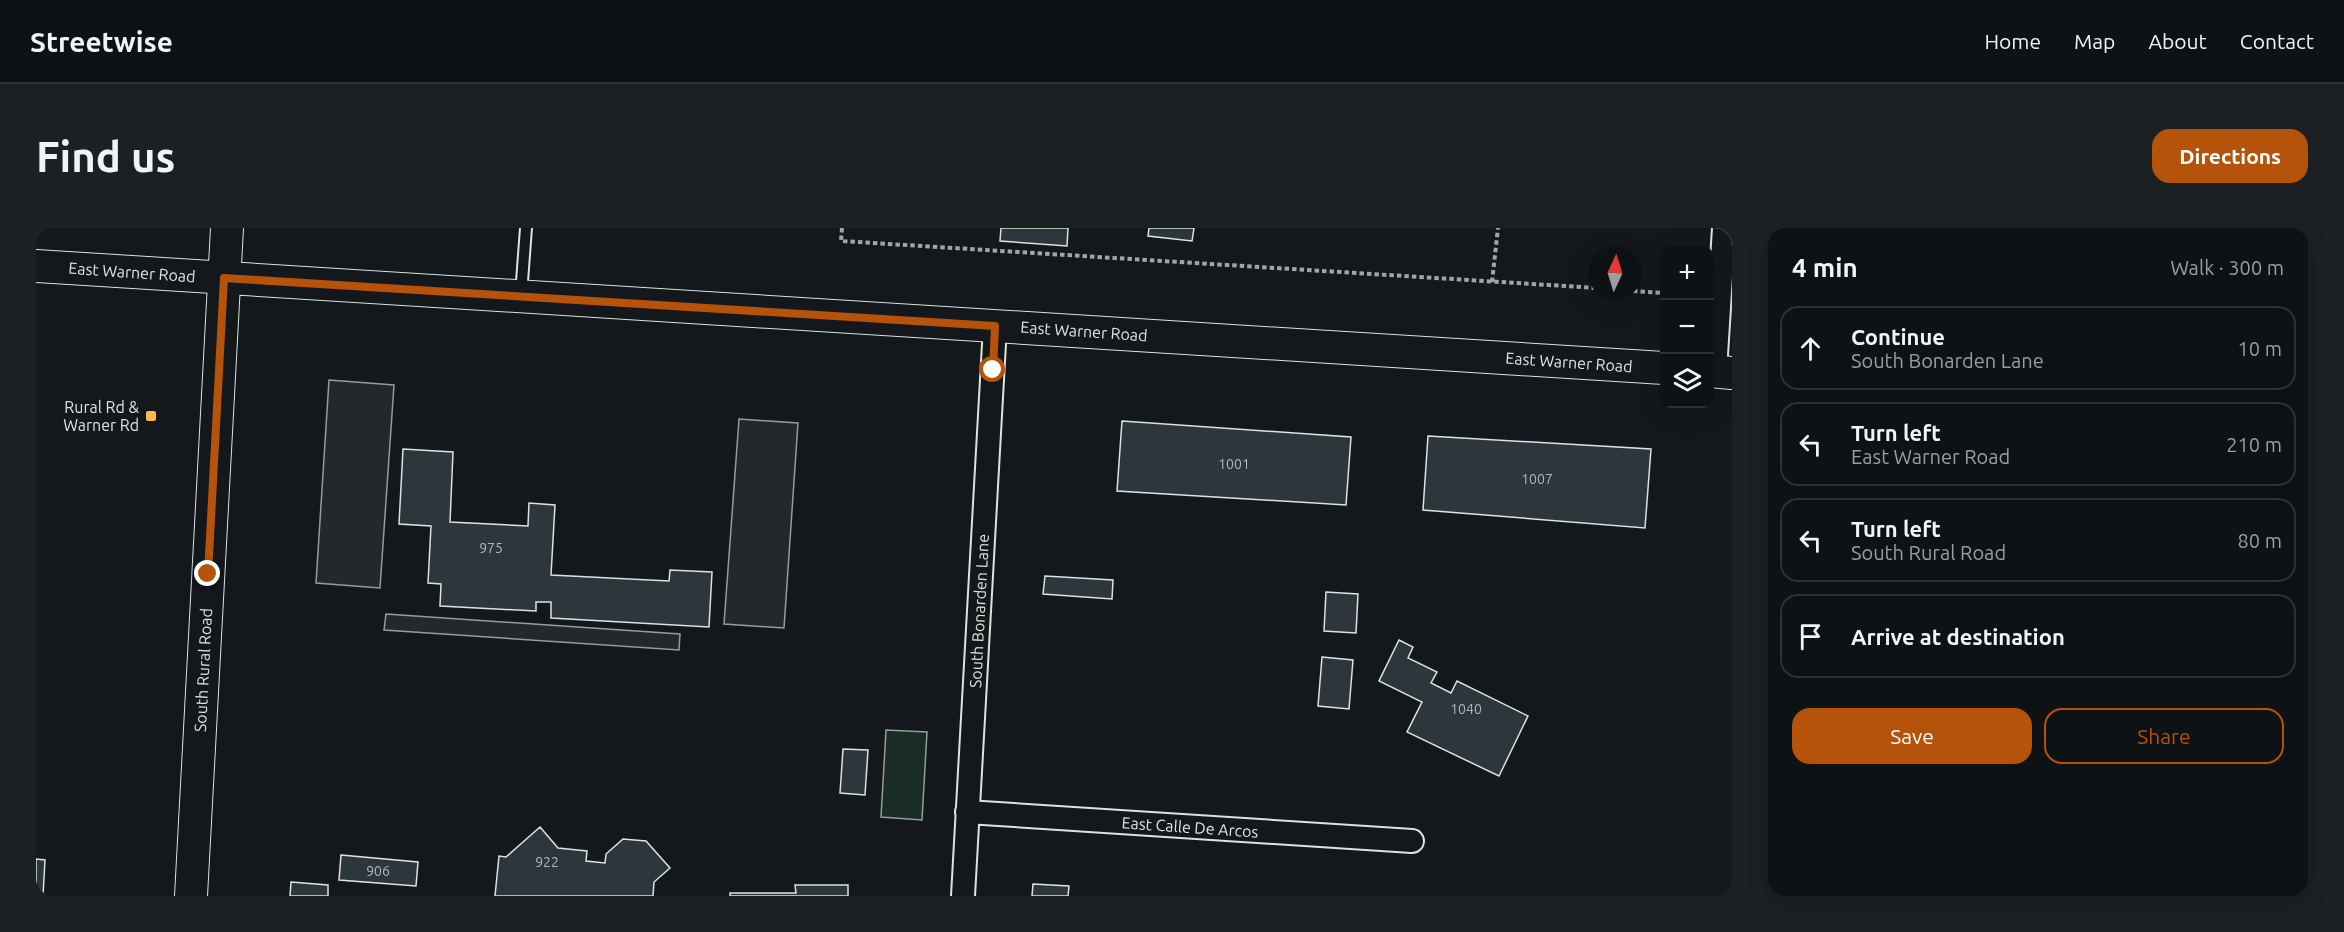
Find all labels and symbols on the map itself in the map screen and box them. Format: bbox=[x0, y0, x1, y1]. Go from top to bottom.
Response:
north arrow bbox=[1588, 246, 1642, 300]
street label: East Warner Road bbox=[68, 259, 196, 285]
street label: East Warner Road bbox=[1020, 318, 1148, 344]
street label: East Warner Road bbox=[1505, 349, 1633, 375]
route start bbox=[979, 356, 1005, 382]
place label: Rural Rd & Warner Rd bbox=[63, 398, 140, 434]
marker: Rural Rd & Warner Rd bbox=[144, 409, 158, 423]
house number: 1001 bbox=[1218, 456, 1250, 472]
house number: 1007 bbox=[1521, 471, 1553, 487]
street label: South Bonarden Lane bbox=[966, 534, 992, 688]
house number: 975 bbox=[479, 540, 503, 556]
route end bbox=[194, 560, 220, 586]
street label: South Rural Road bbox=[191, 608, 215, 732]
house number: 1040 bbox=[1450, 701, 1482, 717]
street label: East Calle De Arcos bbox=[1121, 813, 1259, 841]
house number: 922 bbox=[535, 854, 559, 870]
house number: 906 bbox=[366, 863, 390, 879]

